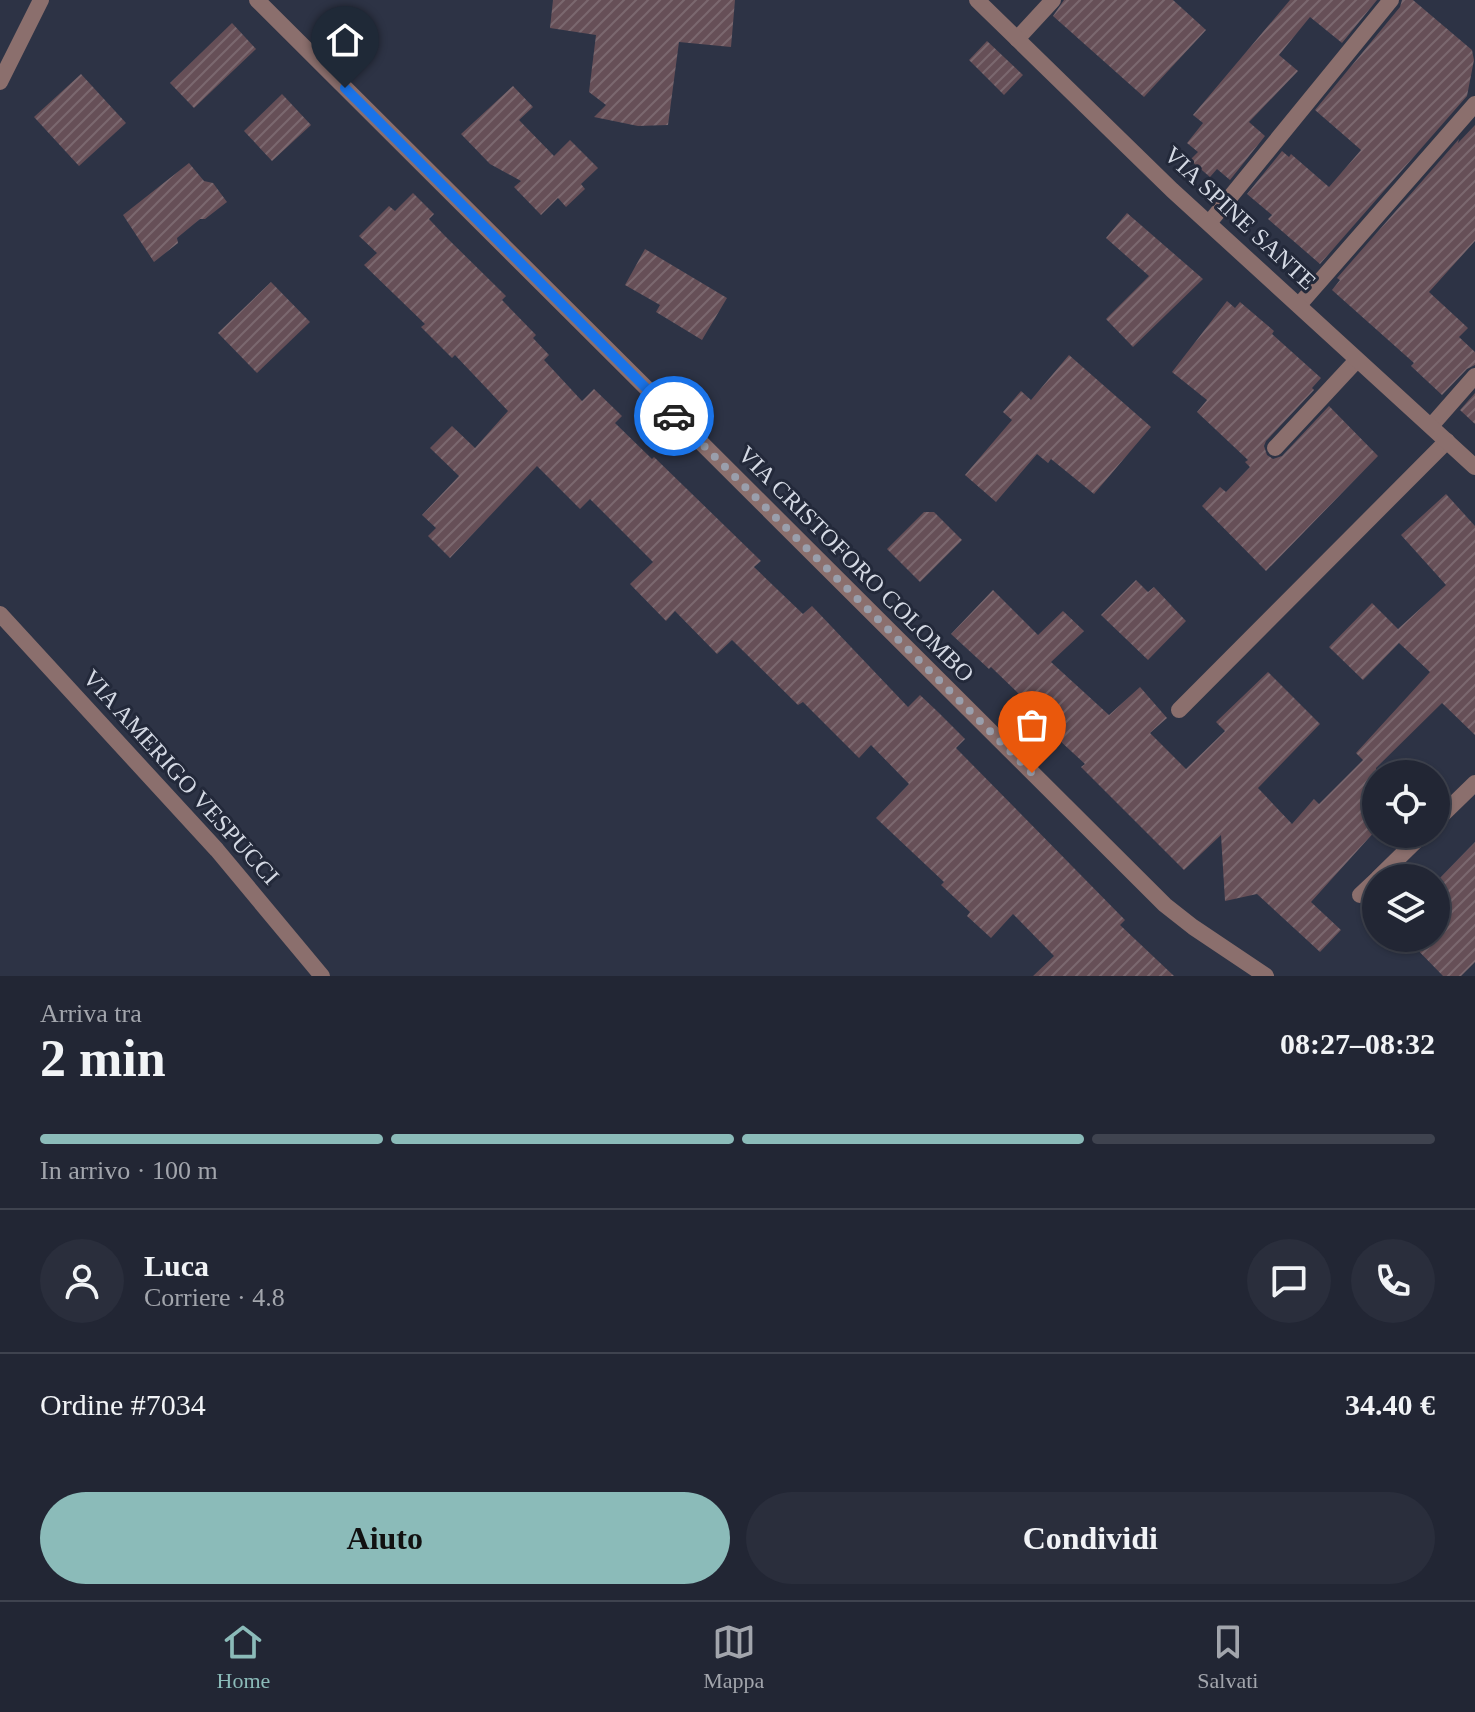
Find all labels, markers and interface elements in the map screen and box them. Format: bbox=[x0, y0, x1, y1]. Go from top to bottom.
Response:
pin bbox=[311, 6, 379, 88]
icon: home bbox=[323, 18, 367, 62]
street label: VIA SPINE SANTE bbox=[1159, 141, 1321, 295]
courier bbox=[634, 376, 714, 456]
icon: car bbox=[652, 394, 696, 438]
street label: VIA CRISTOFORO COLOMBO bbox=[733, 441, 979, 687]
street label: VIA AMERIGO VESPUCCI bbox=[78, 664, 284, 890]
pin bbox=[998, 691, 1066, 773]
icon: bag bbox=[1010, 703, 1054, 747]
map controls bbox=[1362, 760, 1450, 952]
button: locate bbox=[1362, 760, 1450, 848]
button: layers bbox=[1362, 864, 1450, 952]
text: Arriva tra bbox=[40, 999, 142, 1028]
text: 08:27–08:32 bbox=[1280, 1027, 1435, 1060]
text: 2 min bbox=[40, 1030, 166, 1087]
text: In arrivo · 100 m bbox=[40, 1156, 218, 1185]
button: person bbox=[40, 1239, 124, 1323]
button: chat bbox=[1247, 1239, 1331, 1323]
button: phone bbox=[1351, 1239, 1435, 1323]
text: Luca bbox=[144, 1249, 209, 1282]
text: Corriere · 4.8 bbox=[144, 1283, 285, 1312]
text: Ordine #7034 bbox=[40, 1388, 206, 1421]
text: 34.40 € bbox=[1345, 1388, 1435, 1421]
button: Aiuto bbox=[40, 1492, 730, 1584]
button: Condividi bbox=[746, 1492, 1435, 1584]
tab: Home bbox=[217, 1620, 270, 1694]
tab: Mappa bbox=[703, 1620, 764, 1694]
tab: Salvati bbox=[1197, 1620, 1258, 1694]

